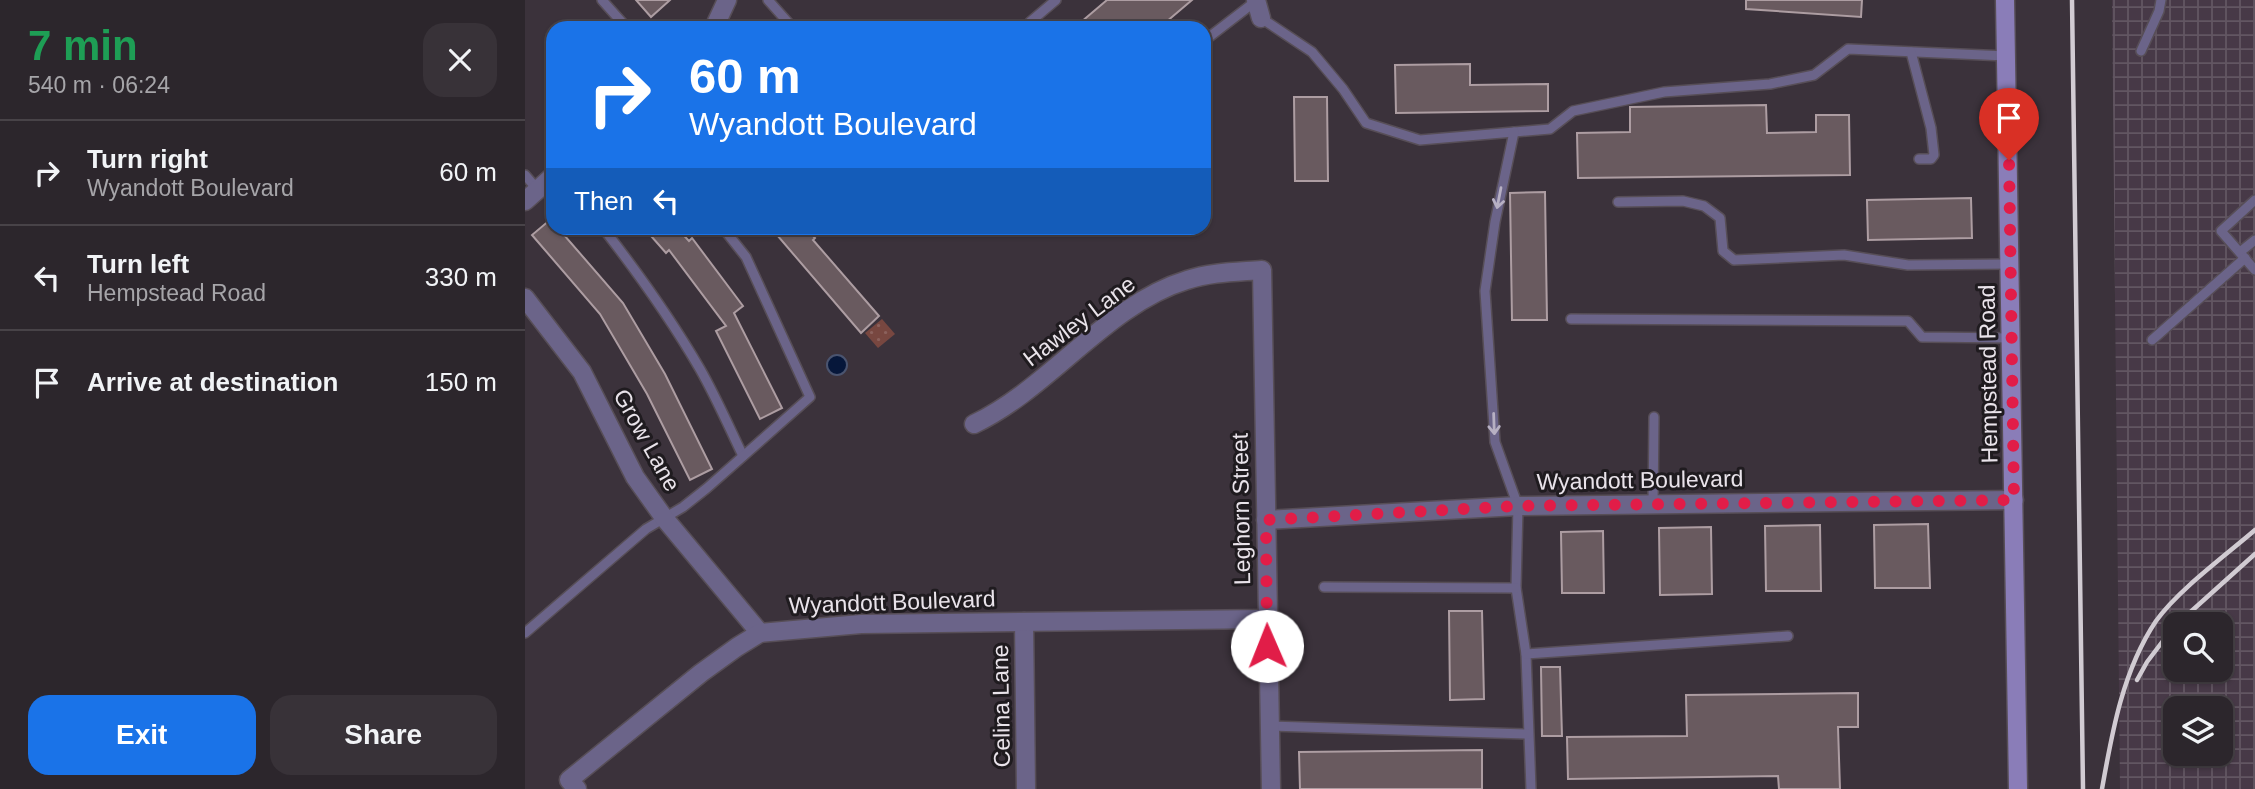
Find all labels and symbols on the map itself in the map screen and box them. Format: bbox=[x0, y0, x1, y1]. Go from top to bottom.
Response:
pin bbox=[1979, 88, 2039, 160]
one-way arrow bbox=[1492, 186, 1506, 209]
street label: Hawley Lane bbox=[1018, 271, 1140, 371]
street label: Hempstead Road bbox=[1973, 284, 2003, 464]
street label: Grow Lane bbox=[608, 384, 686, 496]
one-way arrow bbox=[1487, 413, 1500, 436]
street label: Leghorn Street bbox=[1227, 432, 1255, 585]
street label: Wyandott Boulevard bbox=[1536, 465, 1744, 495]
street label: Wyandott Boulevard bbox=[788, 585, 996, 619]
position arrow bbox=[1230, 609, 1304, 683]
street label: Celina Lane bbox=[987, 644, 1015, 768]

